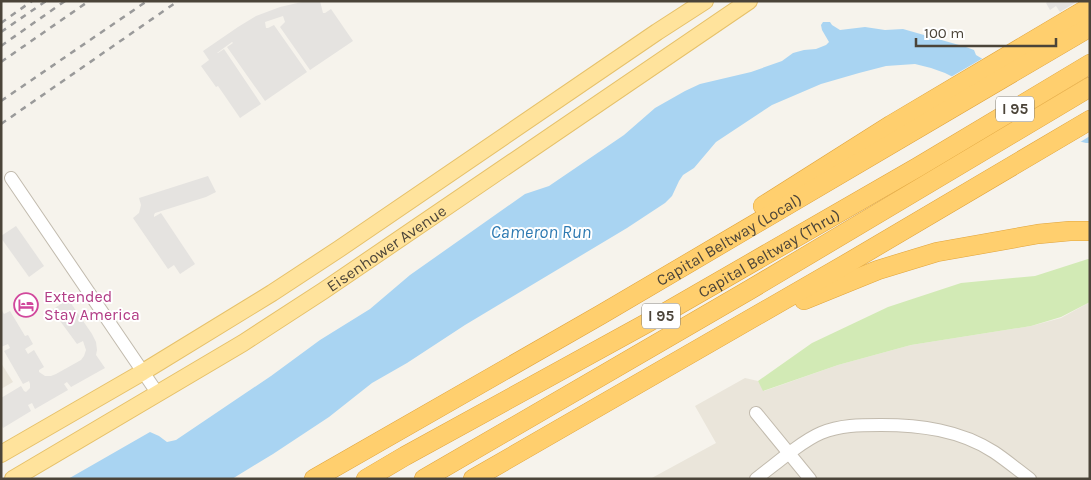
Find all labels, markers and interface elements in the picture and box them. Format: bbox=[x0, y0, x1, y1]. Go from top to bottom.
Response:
scale bar bbox=[916, 15, 1056, 47]
text: 100 m bbox=[924, 24, 964, 42]
road number: I 95 bbox=[996, 96, 1034, 122]
street label: Capital Beltway (Local) bbox=[653, 190, 805, 290]
street label: Eisenhower Avenue bbox=[323, 201, 450, 296]
street label: Capital Beltway (Thru) bbox=[695, 205, 844, 302]
water label: Cameron Run bbox=[491, 221, 591, 243]
place label: Extended Stay America bbox=[44, 287, 140, 324]
hotel icon: Extended Stay America bbox=[13, 292, 39, 318]
road number: I 95 bbox=[642, 304, 680, 328]

